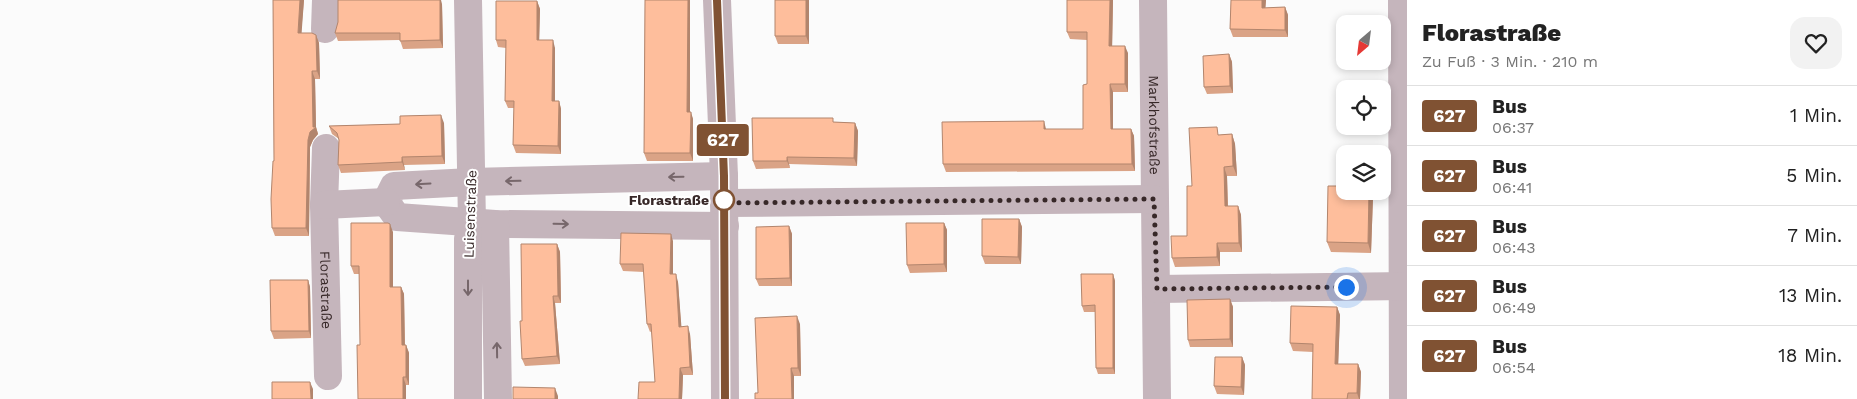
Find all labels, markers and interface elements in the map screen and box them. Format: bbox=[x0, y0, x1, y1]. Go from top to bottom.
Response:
north arrow bbox=[1336, 15, 1391, 70]
map controls bbox=[1336, 15, 1391, 200]
button: heart bbox=[1790, 17, 1842, 69]
text: Florastraße bbox=[1422, 19, 1561, 47]
text: Zu Fuß · 3 Min. · 210 m bbox=[1422, 52, 1598, 71]
street label: Markhofstraße bbox=[1146, 75, 1163, 175]
button: locate bbox=[1336, 80, 1391, 135]
text: Bus bbox=[1492, 95, 1527, 118]
text: 1 Min. bbox=[1790, 104, 1842, 127]
text: 627 bbox=[1433, 105, 1466, 126]
text: 06:37 bbox=[1492, 118, 1534, 137]
line badge: 627 bbox=[694, 124, 752, 156]
text: 627 bbox=[707, 129, 739, 150]
button: layers bbox=[1336, 145, 1391, 200]
text: Bus bbox=[1492, 155, 1527, 178]
text: 5 Min. bbox=[1786, 164, 1842, 187]
text: 627 bbox=[1433, 165, 1466, 186]
street label: Luisenstraße bbox=[460, 170, 480, 258]
one-way arrow bbox=[668, 172, 684, 182]
one-way arrow bbox=[505, 176, 522, 186]
text: 06:41 bbox=[1492, 178, 1532, 197]
one-way arrow bbox=[415, 180, 431, 189]
marker: Florastraße bbox=[713, 189, 735, 211]
place label: Florastraße bbox=[629, 192, 709, 208]
text: Bus bbox=[1492, 215, 1527, 238]
one-way arrow bbox=[552, 219, 569, 229]
text: 7 Min. bbox=[1787, 224, 1842, 247]
text: 627 bbox=[1433, 225, 1466, 246]
text: 06:43 bbox=[1492, 238, 1536, 257]
street label: Florastraße bbox=[317, 251, 335, 329]
your location bbox=[1334, 275, 1359, 300]
text: Bus bbox=[1492, 275, 1527, 298]
one-way arrow bbox=[463, 280, 473, 296]
text: 13 Min. bbox=[1779, 284, 1842, 307]
text: 627 bbox=[1433, 285, 1466, 306]
text: 06:49 bbox=[1492, 298, 1536, 317]
text: Bus bbox=[1492, 335, 1527, 358]
one-way arrow bbox=[492, 343, 502, 359]
text: 18 Min. bbox=[1778, 344, 1842, 367]
text: 627 bbox=[1433, 345, 1466, 366]
text: 06:54 bbox=[1492, 358, 1536, 377]

